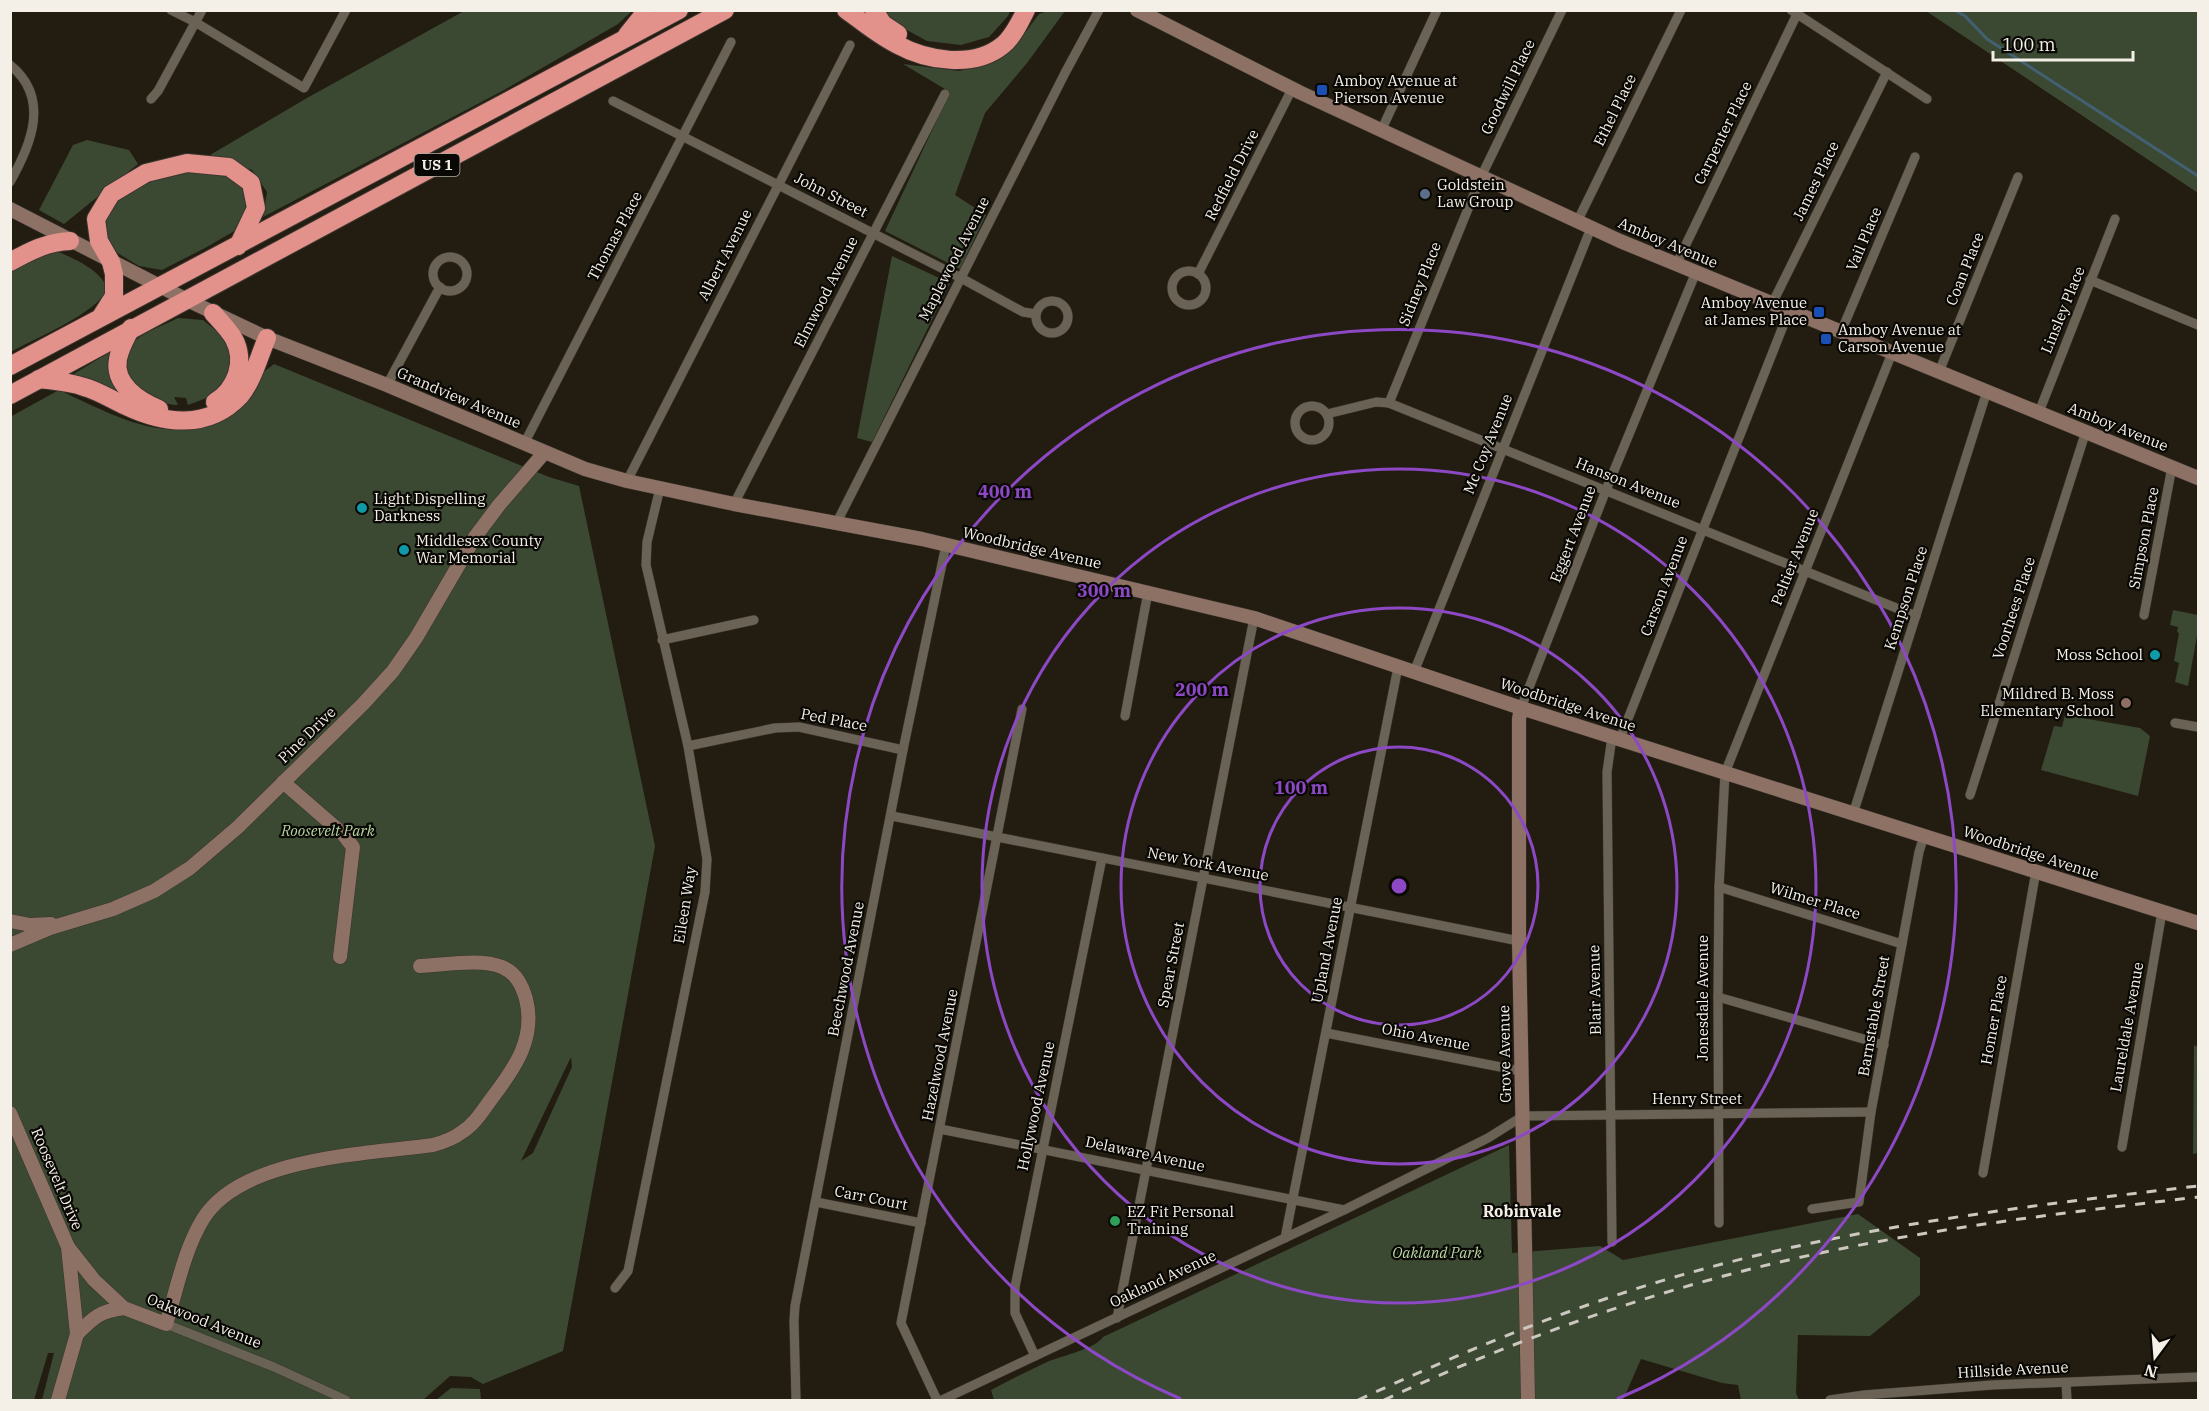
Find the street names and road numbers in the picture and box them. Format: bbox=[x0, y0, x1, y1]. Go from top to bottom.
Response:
street label: Goodwill Place bbox=[1476, 36, 1539, 138]
street label: Ethel Place bbox=[1589, 71, 1640, 149]
street label: Carpenter Place bbox=[1689, 78, 1756, 188]
street label: Redfield Drive bbox=[1200, 126, 1263, 223]
street label: James Place bbox=[1788, 138, 1843, 224]
road number: US 1 bbox=[414, 154, 460, 176]
street label: John Street bbox=[791, 168, 871, 221]
street label: Thomas Place bbox=[583, 188, 646, 284]
street label: Maplewood Avenue bbox=[914, 193, 993, 324]
street label: Vail Place bbox=[1842, 204, 1885, 274]
street label: Albert Avenue bbox=[693, 206, 756, 304]
street label: Amboy Avenue bbox=[1616, 213, 1721, 272]
street label: Coan Place bbox=[1941, 229, 1988, 308]
street label: Elmwood Avenue bbox=[789, 233, 862, 351]
street label: Sidney Place bbox=[1394, 239, 1445, 329]
street label: Linsley Place bbox=[2036, 264, 2089, 356]
street label: Grandview Avenue bbox=[394, 363, 524, 432]
street label: Mc Coy Avenue bbox=[1459, 391, 1516, 497]
street label: Amboy Avenue bbox=[2065, 398, 2171, 455]
street label: Hanson Avenue bbox=[1573, 453, 1683, 512]
street label: Eggert Avenue bbox=[1545, 483, 1600, 585]
street label: Simpson Place bbox=[2124, 485, 2163, 591]
street label: Peltier Avenue bbox=[1767, 506, 1823, 608]
street label: Woodbridge Avenue bbox=[961, 522, 1103, 573]
street label: Carson Avenue bbox=[1636, 533, 1691, 639]
street label: Kempson Place bbox=[1880, 543, 1931, 652]
street label: Voorhees Place bbox=[1988, 554, 2039, 662]
street label: Woodbridge Avenue bbox=[1498, 674, 1639, 735]
street label: Pine Drive bbox=[274, 702, 340, 767]
street label: Ped Place bbox=[799, 704, 869, 735]
street label: Woodbridge Avenue bbox=[1961, 822, 2102, 883]
street label: New York Avenue bbox=[1146, 842, 1270, 885]
street label: Eileen Way bbox=[669, 865, 700, 945]
street label: Wilmer Place bbox=[1768, 878, 1863, 923]
street label: Upland Avenue bbox=[1307, 895, 1346, 1005]
street label: Beechwood Avenue bbox=[823, 900, 868, 1038]
street label: Spear Street bbox=[1153, 921, 1188, 1009]
street label: Jonesdale Avenue bbox=[1693, 935, 1712, 1061]
street label: Blair Avenue bbox=[1584, 945, 1605, 1035]
street label: Barnstable Street bbox=[1854, 954, 1893, 1078]
street label: Laureldale Avenue bbox=[2106, 960, 2147, 1093]
street label: Homer Place bbox=[1976, 974, 2011, 1066]
street label: Hazelwood Avenue bbox=[917, 987, 962, 1123]
street label: Grove Avenue bbox=[1494, 1005, 1515, 1103]
street label: Ohio Avenue bbox=[1380, 1019, 1472, 1054]
street label: Hollywood Avenue bbox=[1013, 1040, 1058, 1172]
street label: Henry Street bbox=[1652, 1089, 1742, 1108]
street label: Roosevelt Drive bbox=[27, 1125, 88, 1233]
street label: Delaware Avenue bbox=[1084, 1132, 1207, 1175]
street label: Carr Court bbox=[833, 1181, 909, 1214]
street label: Oakland Avenue bbox=[1107, 1246, 1219, 1312]
street label: Oakwood Avenue bbox=[144, 1289, 264, 1352]
street label: Hillside Avenue bbox=[1957, 1357, 2069, 1382]

